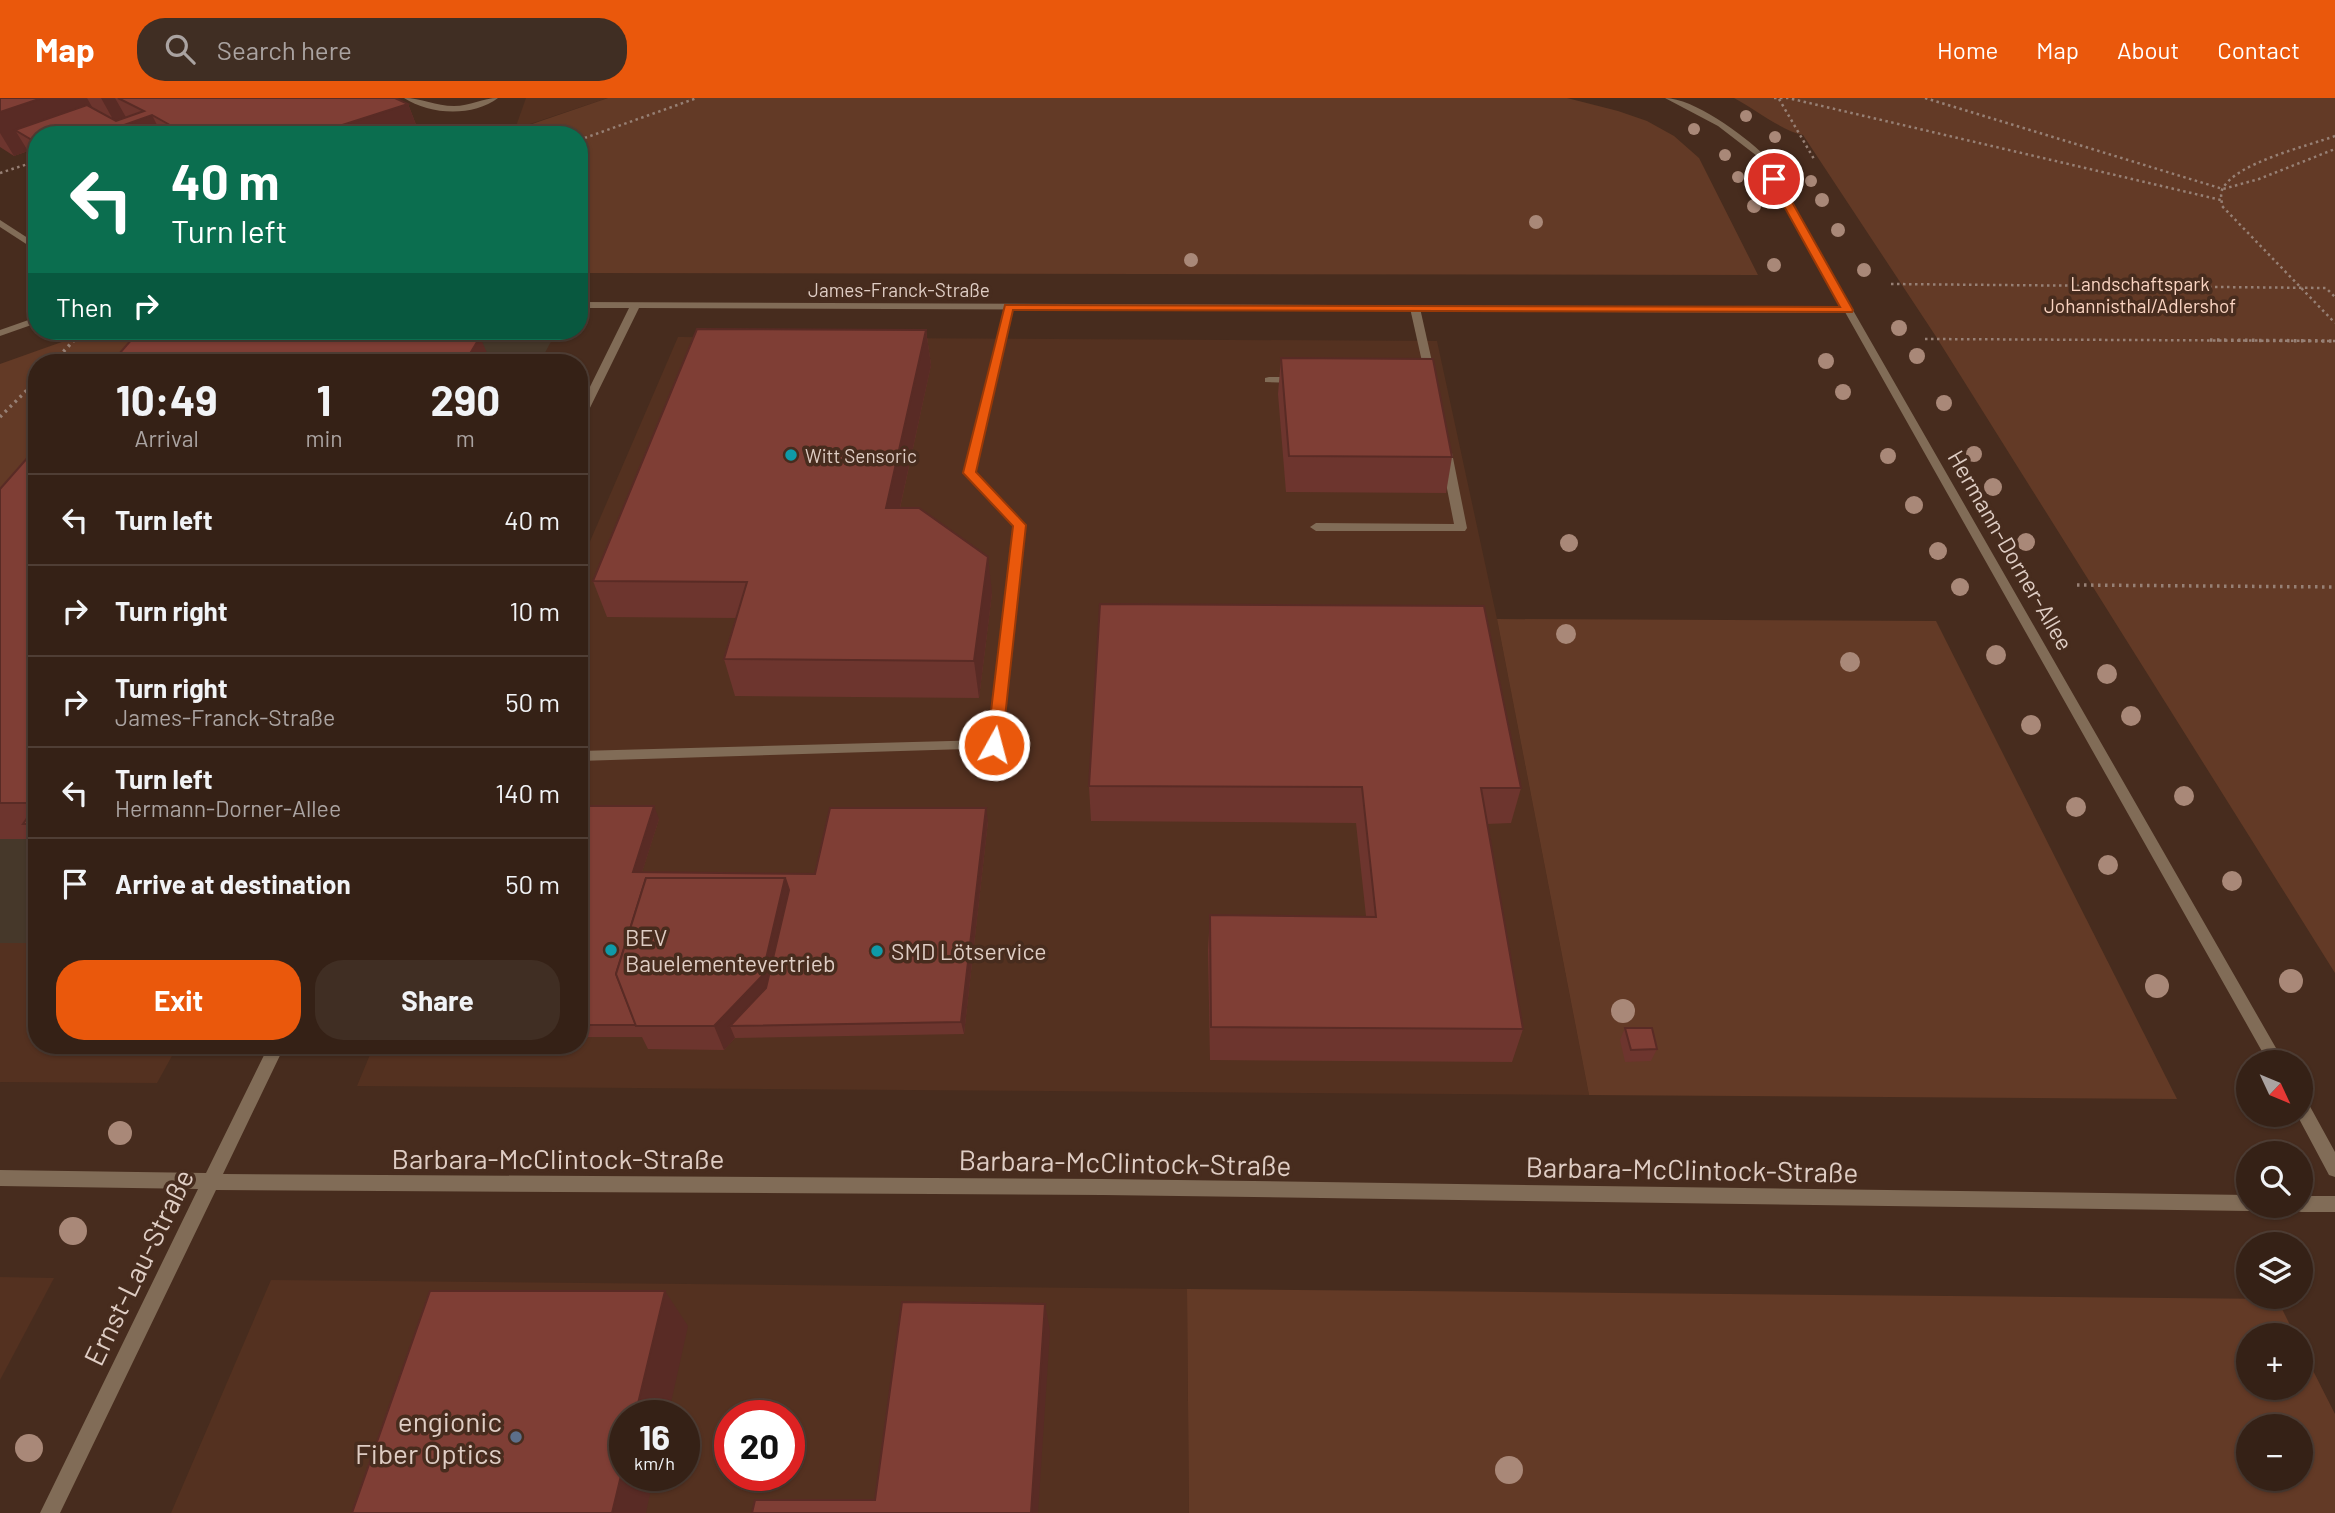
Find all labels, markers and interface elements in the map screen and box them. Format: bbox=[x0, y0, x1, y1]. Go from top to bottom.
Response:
search box bbox=[137, 18, 627, 81]
text: Map bbox=[35, 29, 95, 69]
icon: search bbox=[161, 30, 199, 68]
text: Search here bbox=[217, 34, 352, 65]
text: Home bbox=[1937, 35, 1998, 64]
text: Map bbox=[2036, 35, 2079, 64]
text: About bbox=[2117, 35, 2179, 64]
text: Contact bbox=[2217, 35, 2300, 64]
pin bbox=[1744, 149, 1804, 209]
text: 40 m bbox=[171, 151, 279, 210]
icon: left bbox=[56, 154, 147, 245]
icon: arrive bbox=[1755, 160, 1793, 198]
text: Turn left bbox=[171, 211, 288, 249]
park label: Landschaftspark Johannisthal/Adlershof bbox=[2044, 272, 2236, 317]
street label: James-Franck-Straße bbox=[808, 278, 990, 301]
icon: right bbox=[127, 287, 165, 325]
text: Then bbox=[56, 291, 113, 322]
text: 10:49 bbox=[116, 374, 218, 424]
text: 1 bbox=[317, 374, 331, 424]
text: 290 bbox=[430, 374, 500, 424]
text: Arrival bbox=[135, 424, 199, 452]
text: min bbox=[305, 424, 343, 452]
text: m bbox=[456, 424, 475, 452]
place label: Witt Sensoric bbox=[805, 444, 917, 467]
street label: Hermann-Dorner-Allee bbox=[1942, 445, 2080, 655]
marker: Witt Sensoric bbox=[783, 447, 799, 463]
icon: left bbox=[56, 501, 94, 539]
text: Turn left bbox=[115, 504, 213, 535]
text: 40 m bbox=[504, 504, 560, 535]
icon: right bbox=[56, 592, 94, 630]
text: Turn right bbox=[115, 595, 228, 626]
text: 10 m bbox=[510, 595, 560, 626]
text: Turn right bbox=[115, 672, 228, 703]
icon: right bbox=[56, 683, 94, 721]
text: 50 m bbox=[505, 686, 560, 717]
text: James-Franck-Straße bbox=[115, 703, 335, 731]
position arrow bbox=[957, 708, 1031, 782]
text: Turn left bbox=[115, 763, 213, 794]
icon: left bbox=[56, 774, 94, 812]
text: 140 m bbox=[495, 777, 560, 808]
text: Hermann-Dorner-Allee bbox=[115, 794, 341, 822]
icon: arrive bbox=[56, 865, 94, 903]
text: Arrive at destination bbox=[115, 868, 351, 899]
text: 50 m bbox=[505, 868, 560, 899]
place label: BEV Bauelementevertrieb bbox=[625, 923, 836, 977]
place label: SMD Lötservice bbox=[891, 937, 1047, 965]
marker: BEV Bauelementevertrieb bbox=[603, 942, 619, 958]
marker: SMD Lötservice bbox=[869, 943, 885, 959]
button: Exit bbox=[56, 960, 301, 1040]
button: Share bbox=[315, 960, 560, 1040]
north arrow bbox=[2236, 1050, 2314, 1127]
map controls bbox=[2236, 1050, 2313, 1491]
street label: Barbara-McClintock-Straße bbox=[392, 1141, 724, 1175]
button: search bbox=[2236, 1141, 2313, 1218]
street label: Barbara-McClintock-Straße bbox=[958, 1142, 1292, 1182]
street label: Barbara-McClintock-Straße bbox=[1525, 1149, 1859, 1189]
street label: Ernst-Lau-Straße bbox=[76, 1163, 200, 1371]
button: layers bbox=[2236, 1232, 2313, 1309]
button: + bbox=[2236, 1323, 2313, 1400]
speed limit sign: 20 bbox=[714, 1400, 805, 1491]
place label: engionic Fiber Optics bbox=[355, 1404, 502, 1470]
button: − bbox=[2236, 1414, 2313, 1491]
text: 16 bbox=[639, 1415, 670, 1457]
marker: engionic Fiber Optics bbox=[508, 1429, 524, 1445]
text: km/h bbox=[634, 1452, 675, 1474]

